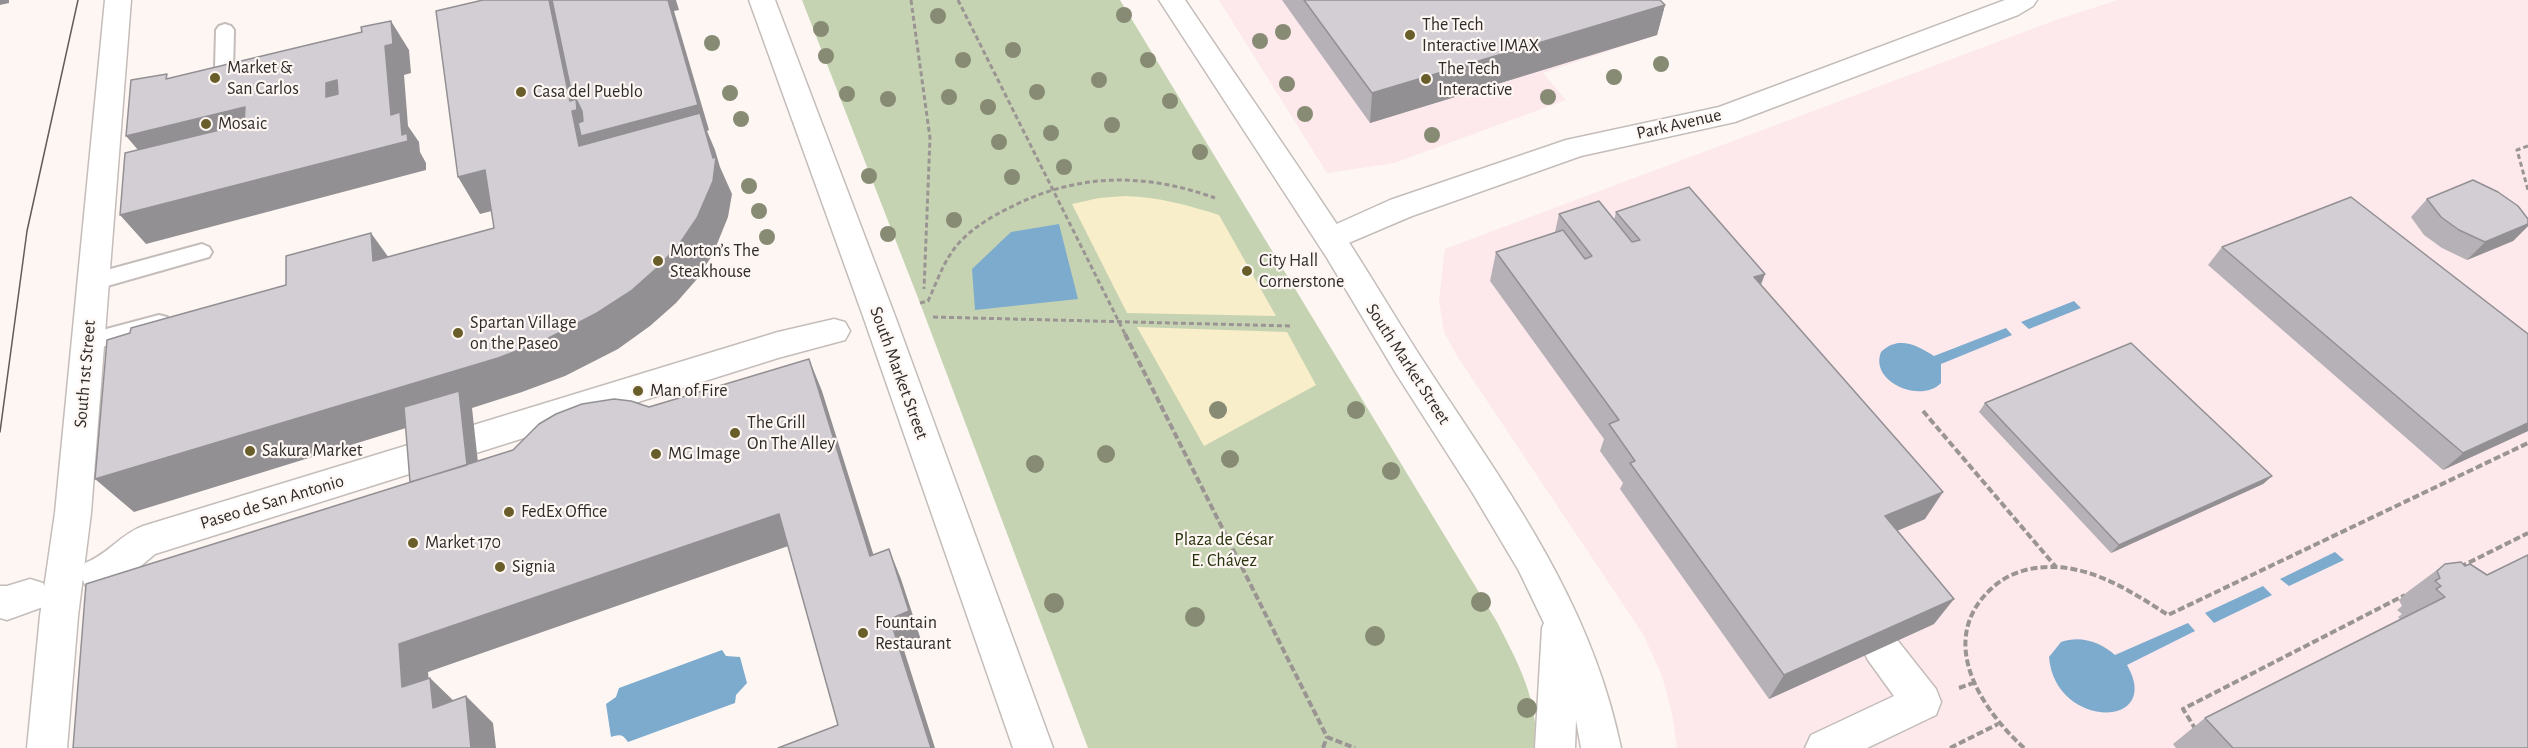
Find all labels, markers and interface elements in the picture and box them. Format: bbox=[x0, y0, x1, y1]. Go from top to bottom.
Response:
place label: The Tech Interactive IMAX bbox=[1422, 14, 1539, 57]
marker: The Tech Interactive IMAX bbox=[1403, 28, 1417, 42]
place label: Market & San Carlos bbox=[227, 57, 299, 100]
place label: The Tech Interactive bbox=[1438, 58, 1512, 100]
marker: Market & San Carlos bbox=[208, 71, 222, 85]
marker: The Tech Interactive bbox=[1419, 72, 1433, 86]
place label: Casa del Pueblo bbox=[533, 81, 643, 103]
marker: Casa del Pueblo bbox=[514, 85, 528, 99]
street label: Park Avenue bbox=[1634, 104, 1724, 144]
place label: Mosaic bbox=[218, 113, 267, 135]
marker: Mosaic bbox=[199, 117, 213, 131]
place label: Morton’s The Steakhouse bbox=[670, 240, 760, 282]
place label: City Hall Cornerstone bbox=[1259, 250, 1344, 292]
marker: Morton’s The Steakhouse bbox=[651, 254, 665, 268]
marker: City Hall Cornerstone bbox=[1240, 264, 1254, 278]
street label: South Market Street bbox=[1361, 300, 1455, 428]
street label: South Market Street bbox=[865, 304, 933, 442]
place label: Spartan Village on the Paseo bbox=[470, 312, 577, 354]
street label: South 1st Street bbox=[70, 319, 100, 429]
marker: Spartan Village on the Paseo bbox=[451, 326, 465, 340]
place label: Man of Fire bbox=[650, 380, 728, 402]
marker: Man of Fire bbox=[631, 384, 645, 398]
place label: The Grill On The Alley bbox=[747, 412, 835, 454]
marker: The Grill On The Alley bbox=[728, 426, 742, 440]
place label: Sakura Market bbox=[262, 440, 363, 462]
place label: MG Image bbox=[668, 443, 740, 465]
marker: Sakura Market bbox=[243, 444, 257, 458]
marker: MG Image bbox=[649, 447, 663, 461]
street label: Paseo de San Antonio bbox=[197, 470, 347, 534]
place label: FedEx Office bbox=[521, 501, 607, 523]
marker: FedEx Office bbox=[502, 505, 516, 519]
park label: Plaza de César E. Chávez bbox=[1174, 529, 1274, 572]
place label: Market 170 bbox=[425, 532, 501, 554]
marker: Market 170 bbox=[406, 536, 420, 550]
place label: Signia bbox=[512, 556, 556, 578]
marker: Signia bbox=[493, 560, 507, 574]
place label: Fountain Restaurant bbox=[875, 612, 951, 654]
marker: Fountain Restaurant bbox=[856, 626, 870, 640]

